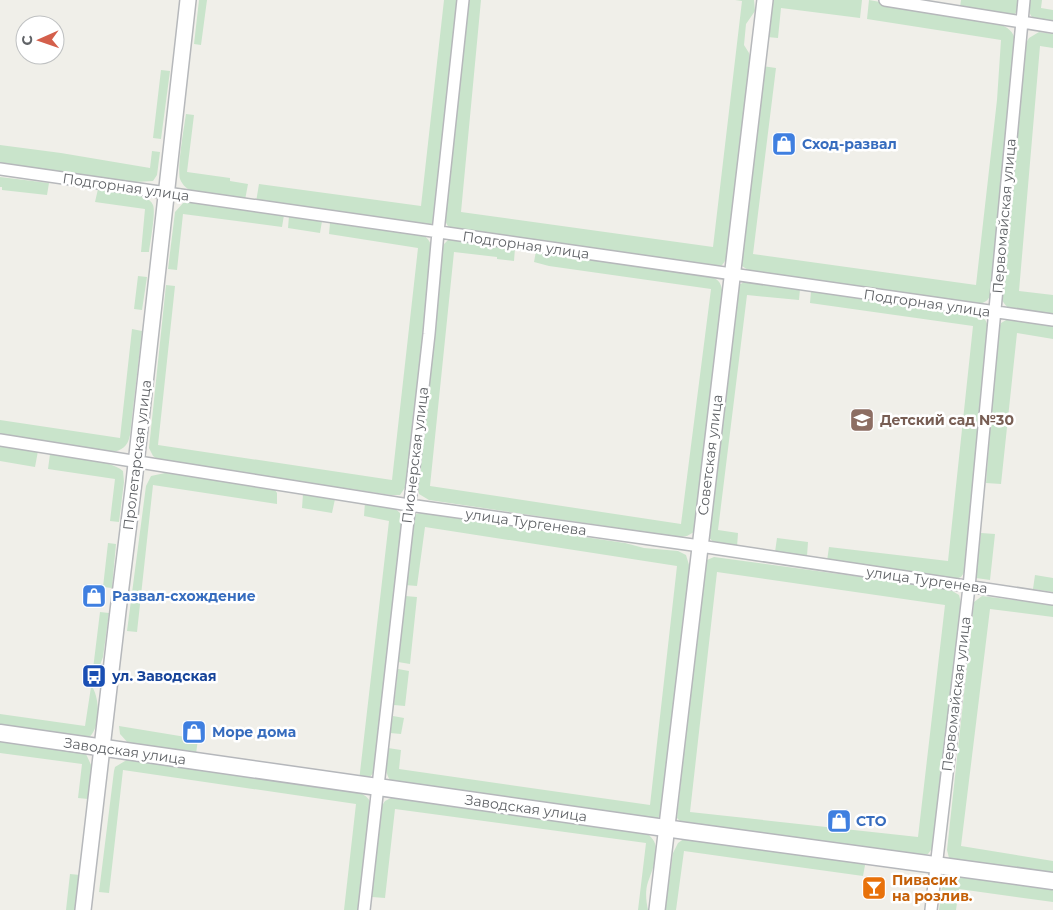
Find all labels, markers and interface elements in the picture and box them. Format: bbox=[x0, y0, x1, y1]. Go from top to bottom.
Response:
north arrow bbox=[15, 15, 65, 65]
text: С bbox=[18, 35, 36, 46]
shop icon: Сход-развал bbox=[771, 131, 797, 157]
place label: Сход-развал bbox=[802, 135, 897, 153]
street label: Первомайская улица bbox=[988, 138, 1020, 294]
street label: Подгорная улица bbox=[61, 169, 191, 205]
street label: Подгорная улица bbox=[461, 227, 591, 263]
street label: Подгорная улица bbox=[862, 285, 992, 321]
street label: Пролетарская улица bbox=[119, 379, 155, 531]
street label: Пионерская улица bbox=[398, 386, 432, 524]
street label: Советская улица bbox=[694, 394, 726, 516]
school or university icon: Детский сад №30 bbox=[849, 407, 875, 433]
place label: Детский сад №30 bbox=[880, 411, 1014, 429]
street label: улица Тургенева bbox=[463, 504, 588, 539]
street label: улица Тургенева bbox=[864, 562, 989, 597]
shop icon: Развал-схождение bbox=[81, 583, 107, 609]
place label: Развал-схождение bbox=[112, 587, 256, 605]
street label: Первомайская улица bbox=[938, 615, 974, 773]
bus stop icon: ул. Заводская bbox=[81, 663, 107, 689]
place label: ул. Заводская bbox=[111, 667, 217, 685]
shop icon: Море дома bbox=[181, 719, 207, 745]
place label: Море дома bbox=[212, 723, 296, 741]
street label: Заводская улица bbox=[63, 734, 187, 768]
street label: Заводская улица bbox=[464, 791, 588, 825]
shop icon: СТО bbox=[826, 808, 852, 834]
place label: СТО bbox=[856, 812, 887, 830]
place label: Пивасик на розлив. bbox=[892, 871, 973, 905]
bar icon: Пивасик на розлив. bbox=[861, 875, 887, 901]

